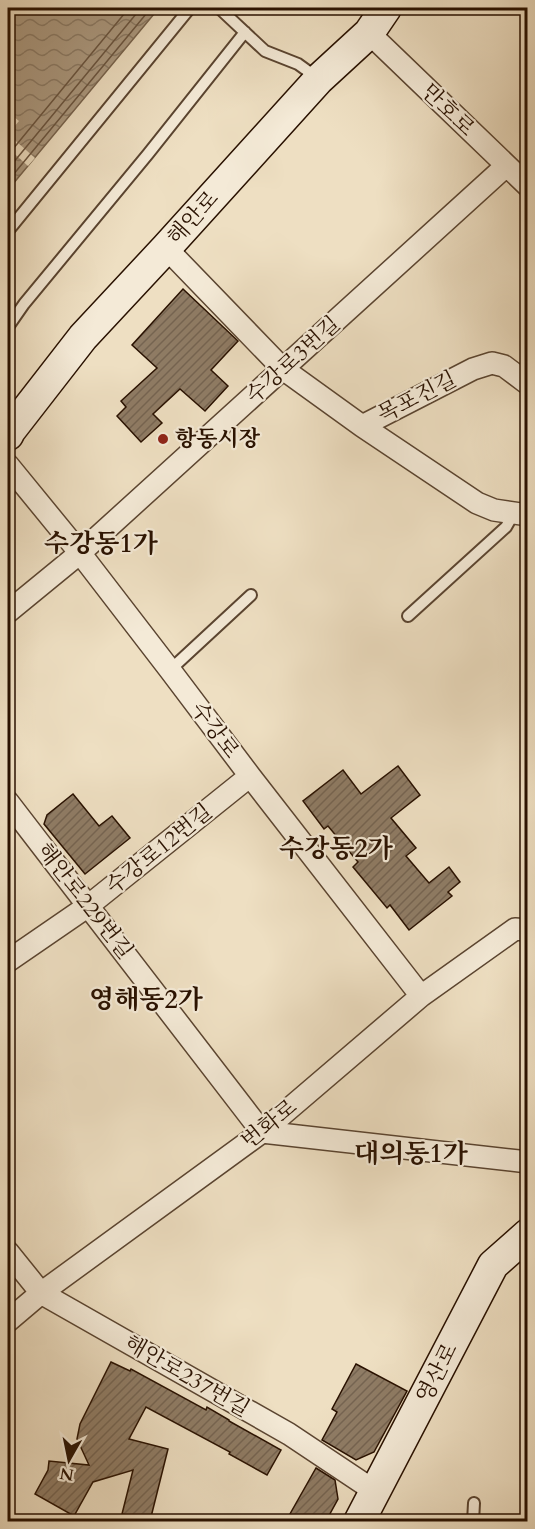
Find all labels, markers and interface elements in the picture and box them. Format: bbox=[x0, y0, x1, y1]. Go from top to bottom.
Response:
street label: 만호로 bbox=[415, 77, 481, 143]
street label: 해안로 bbox=[161, 184, 225, 252]
street label: 수강로3번길 bbox=[239, 310, 347, 410]
street label: 목포진길 bbox=[372, 364, 462, 430]
place label: 항동시장 bbox=[175, 424, 261, 454]
marker: 항동시장 bbox=[156, 432, 170, 446]
district label: 수강동1가 bbox=[44, 526, 159, 561]
street label: 수강로 bbox=[184, 696, 246, 764]
street label: 수강로12번길 bbox=[100, 797, 218, 901]
district label: 수강동2가 bbox=[279, 831, 394, 866]
street label: 해안로229번길 bbox=[30, 837, 140, 965]
district label: 영해동2가 bbox=[89, 982, 204, 1017]
street label: 번화로 bbox=[235, 1092, 303, 1156]
district label: 대의동1가 bbox=[354, 1136, 469, 1171]
street label: 해안로237번길 bbox=[119, 1328, 255, 1424]
street label: 영산로 bbox=[409, 1338, 465, 1408]
north arrow bbox=[39, 1430, 99, 1490]
text: N bbox=[58, 1462, 75, 1486]

